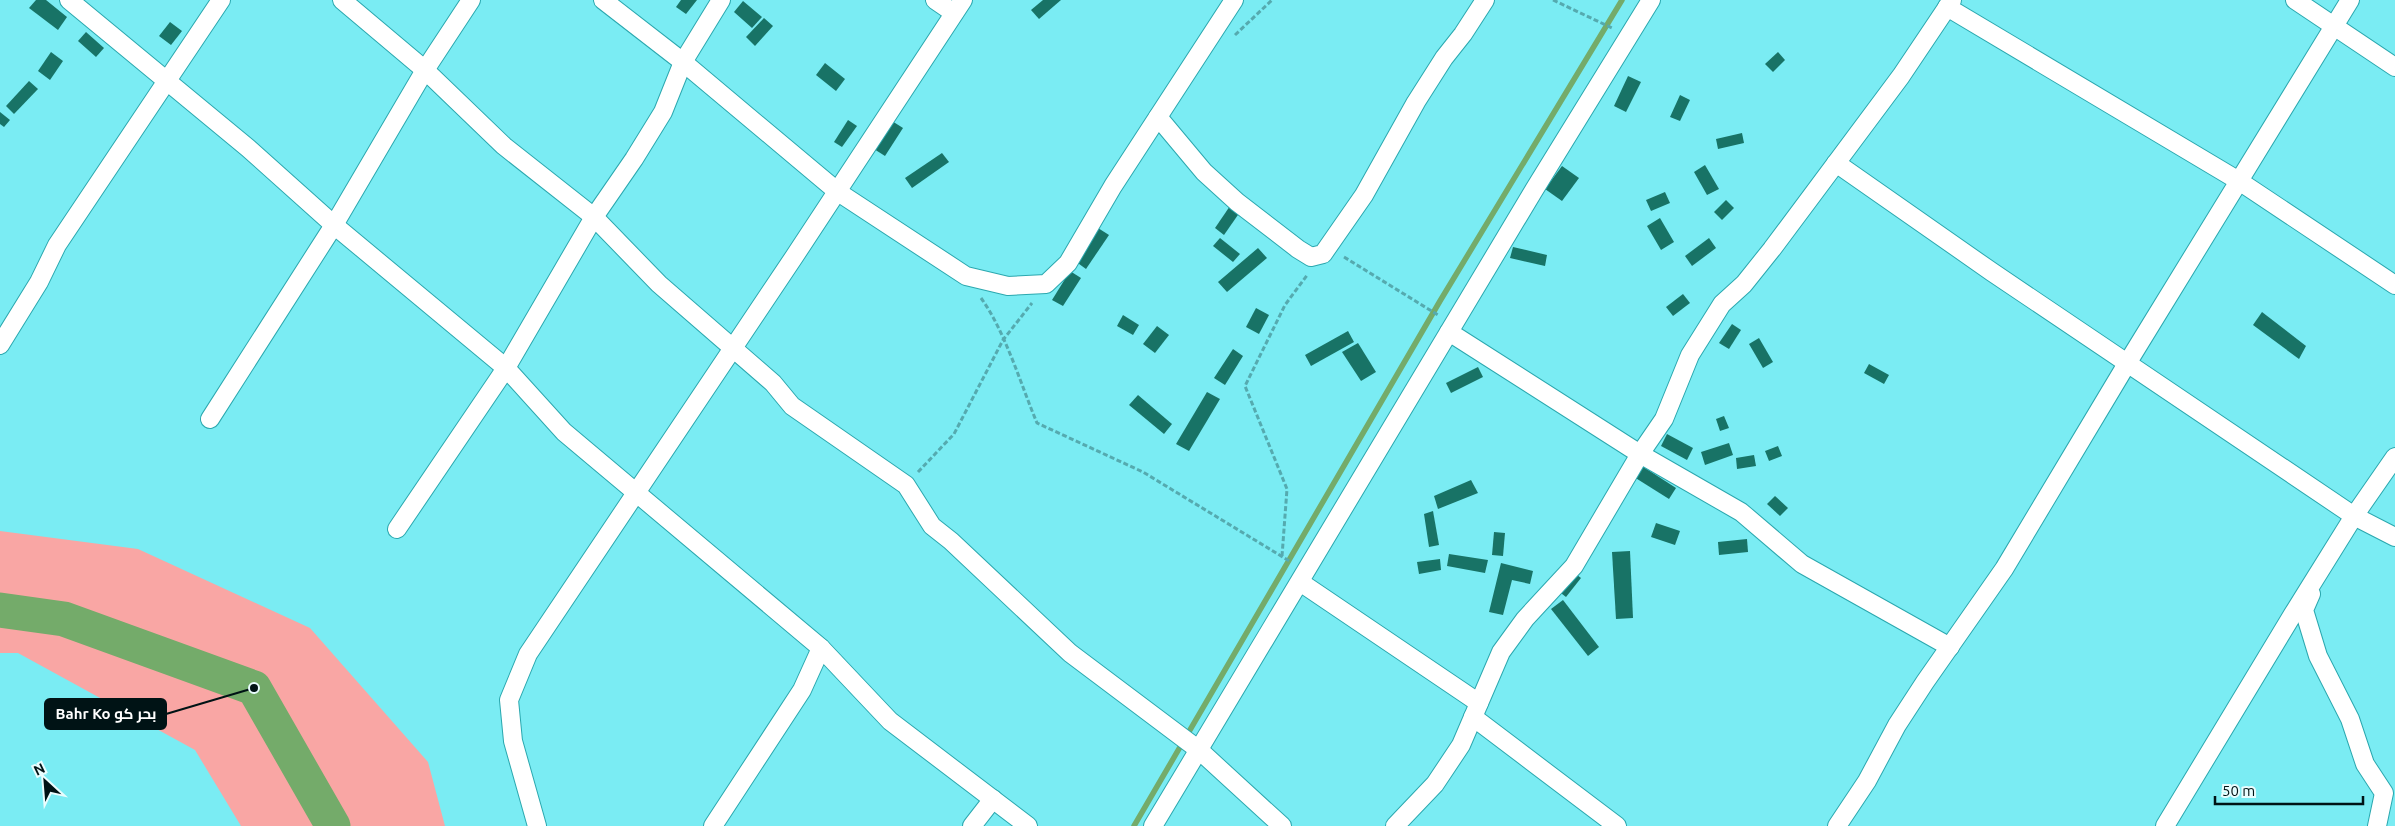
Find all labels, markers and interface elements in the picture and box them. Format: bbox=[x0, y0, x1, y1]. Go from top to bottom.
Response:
callout: Bahr Ko بحر كو bbox=[45, 699, 166, 729]
text: Bahr Ko بحر كو bbox=[56, 705, 156, 723]
north arrow bbox=[20, 756, 70, 806]
text: N bbox=[31, 760, 48, 779]
scale bar bbox=[2215, 774, 2362, 806]
text: 50 m bbox=[2222, 782, 2255, 799]

